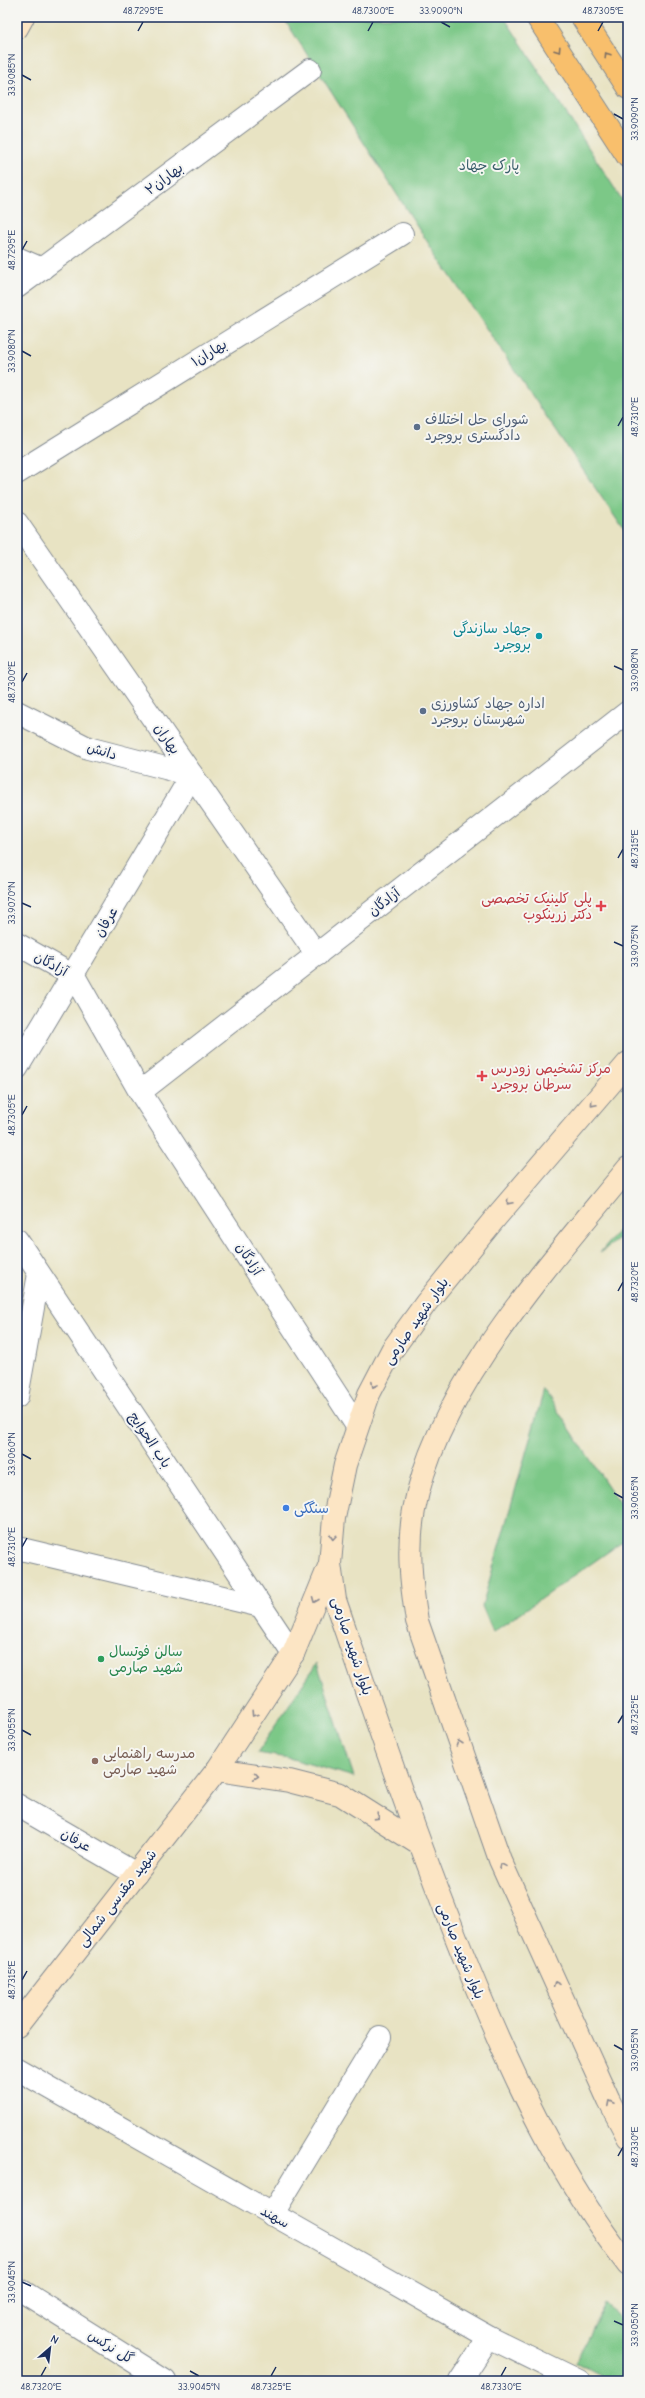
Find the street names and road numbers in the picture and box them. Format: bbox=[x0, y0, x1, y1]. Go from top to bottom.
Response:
street label: بهاران۲ bbox=[142, 159, 186, 199]
street label: بهاران۱ bbox=[188, 335, 230, 371]
street label: بهاران bbox=[150, 720, 184, 758]
street label: دانش bbox=[85, 738, 119, 764]
street label: آزادگان bbox=[365, 884, 404, 920]
street label: عرفان bbox=[90, 904, 122, 940]
street label: آزادگان bbox=[31, 948, 71, 980]
street label: آزادگان bbox=[232, 1239, 266, 1279]
street label: بلوار شهید صارمی bbox=[380, 1274, 452, 1368]
street label: باب الحوایج bbox=[124, 1409, 175, 1472]
street label: بلوار شهید صارمی bbox=[328, 1595, 376, 1697]
street label: عرفان bbox=[58, 1825, 94, 1855]
street label: شهید مقدسی شمالی bbox=[74, 1846, 160, 1950]
street label: بلوار شهید صارمی bbox=[434, 1900, 488, 2002]
street label: سهند bbox=[258, 2202, 292, 2232]
street label: گل نرکس bbox=[85, 2326, 137, 2368]

